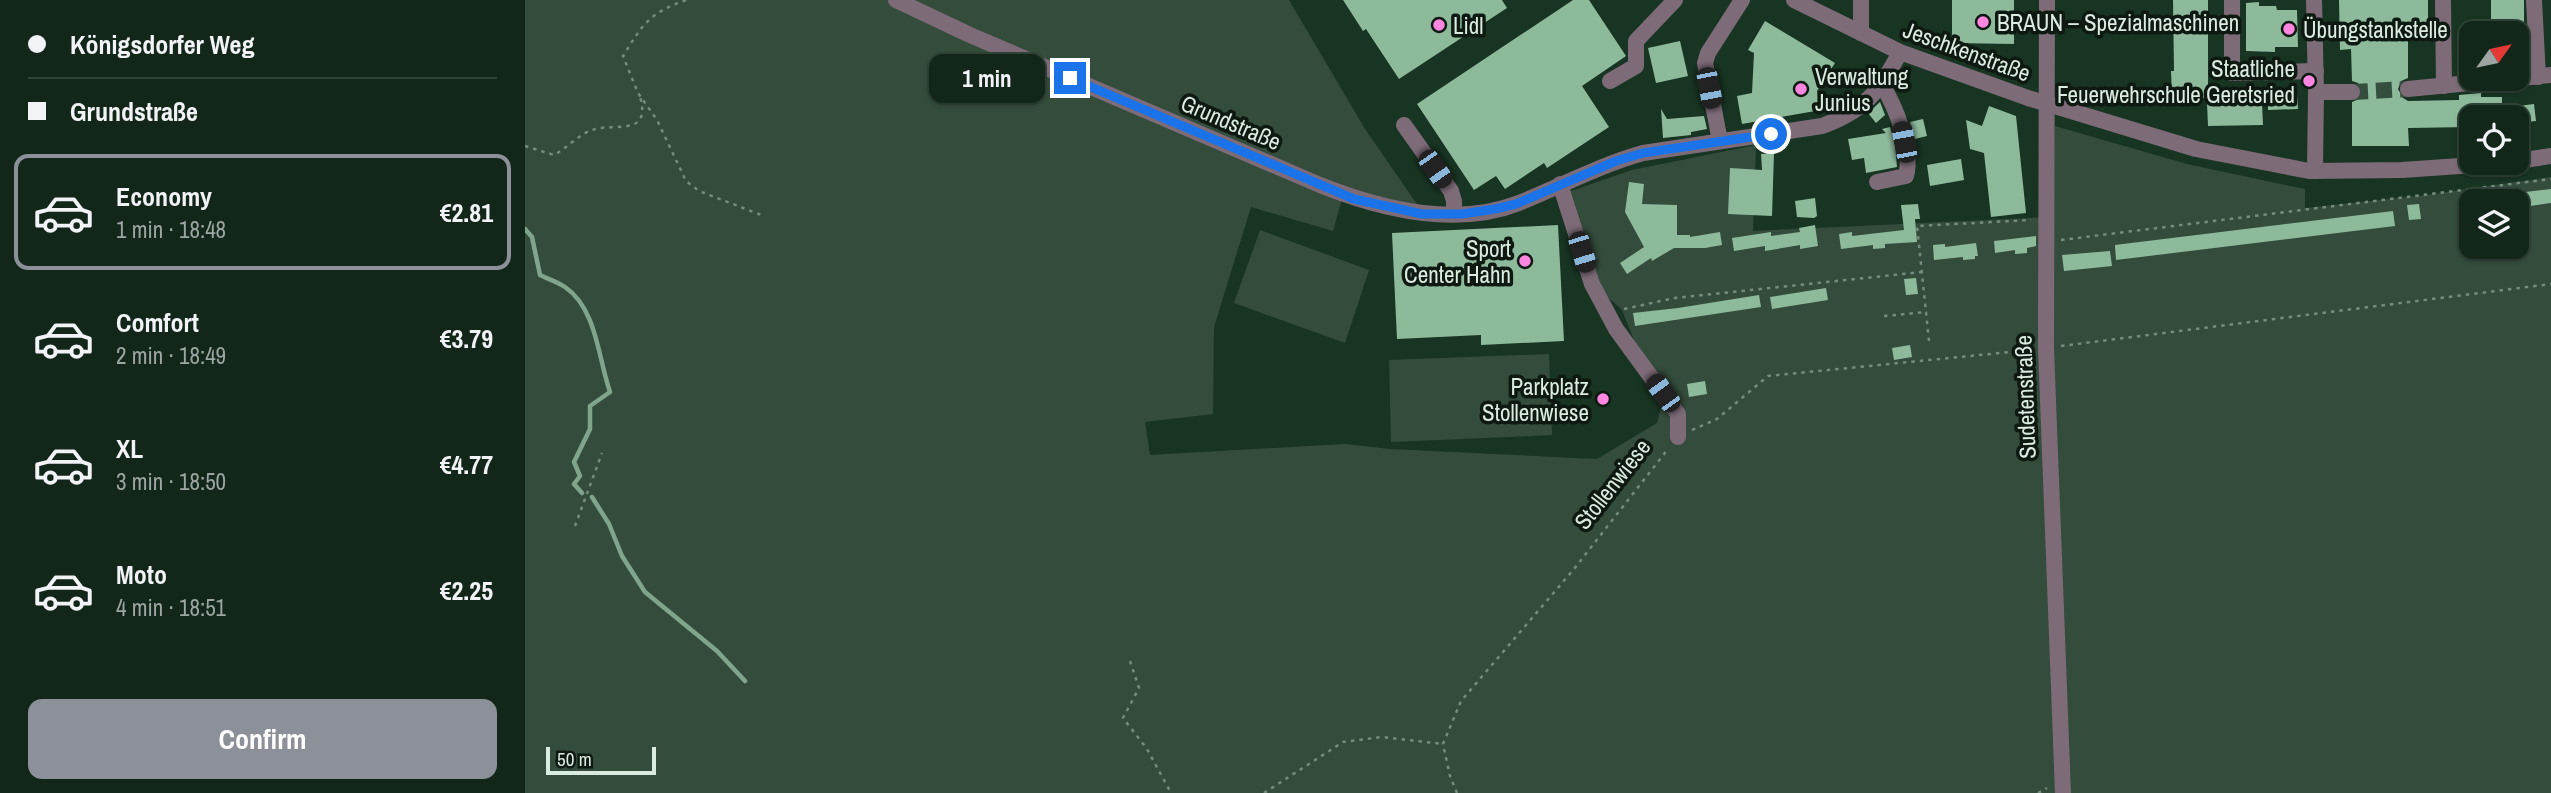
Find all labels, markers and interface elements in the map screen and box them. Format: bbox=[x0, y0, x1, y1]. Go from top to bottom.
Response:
place label: BRAUN – Spezialmaschinen bbox=[1997, 7, 2239, 38]
place label: Lidl bbox=[1453, 10, 1483, 41]
street label: Jeschkenstraße bbox=[1899, 14, 2035, 88]
marker: BRAUN – Spezialmaschinen bbox=[1975, 14, 1991, 30]
place label: Übungstankstelle bbox=[2303, 14, 2448, 45]
marker: Lidl bbox=[1431, 17, 1447, 33]
marker: Übungstankstelle bbox=[2281, 21, 2297, 37]
north arrow bbox=[2459, 21, 2529, 91]
map controls bbox=[2459, 21, 2529, 259]
text: Königsdorfer Weg bbox=[70, 27, 254, 62]
place label: Staatliche Feuerwehrschule Geretsried bbox=[2057, 53, 2295, 110]
callout: 1 min bbox=[930, 54, 1045, 102]
place label: Verwaltung Junius bbox=[1815, 61, 1909, 118]
route end bbox=[1054, 62, 1086, 94]
text: 1 min bbox=[962, 63, 1012, 94]
car bbox=[1695, 65, 1724, 111]
marker: Staatliche Feuerwehrschule Geretsried bbox=[2301, 73, 2317, 89]
marker: Verwaltung Junius bbox=[1793, 81, 1809, 97]
street label: Grundstraße bbox=[1176, 87, 1286, 157]
text: Grundstraße bbox=[70, 94, 198, 129]
button: locate bbox=[2459, 105, 2529, 175]
route start bbox=[1755, 118, 1787, 150]
car bbox=[1890, 119, 1919, 165]
car bbox=[1415, 146, 1456, 192]
text: Economy bbox=[116, 179, 212, 214]
icon: car bbox=[32, 181, 95, 244]
button: layers bbox=[2459, 189, 2529, 259]
text: €2.81 bbox=[440, 195, 493, 230]
text: 1 min · 18:48 bbox=[116, 214, 226, 245]
car bbox=[1566, 229, 1599, 275]
place label: Sport Center Hahn bbox=[1404, 233, 1511, 290]
marker: Sport Center Hahn bbox=[1517, 253, 1533, 269]
text: Comfort bbox=[116, 305, 199, 340]
icon: car bbox=[32, 307, 95, 370]
text: €3.79 bbox=[440, 321, 493, 356]
street label: Sudetenstraße bbox=[2007, 335, 2043, 459]
text: 2 min · 18:49 bbox=[116, 340, 226, 371]
car bbox=[1643, 370, 1684, 416]
place label: Parkplatz Stollenwiese bbox=[1482, 371, 1589, 428]
marker: Parkplatz Stollenwiese bbox=[1595, 391, 1611, 407]
text: XL bbox=[116, 431, 143, 466]
street label: Stollenwiese bbox=[1567, 432, 1657, 536]
icon: car bbox=[32, 433, 95, 496]
text: €4.77 bbox=[440, 447, 493, 482]
text: 3 min · 18:50 bbox=[116, 466, 226, 497]
text: Moto bbox=[116, 557, 167, 592]
icon: car bbox=[32, 559, 95, 622]
text: €2.25 bbox=[440, 573, 493, 608]
text: 4 min · 18:51 bbox=[116, 592, 226, 623]
button: Confirm bbox=[28, 699, 497, 779]
scale bar bbox=[546, 744, 656, 776]
text: 50 m bbox=[557, 746, 592, 772]

